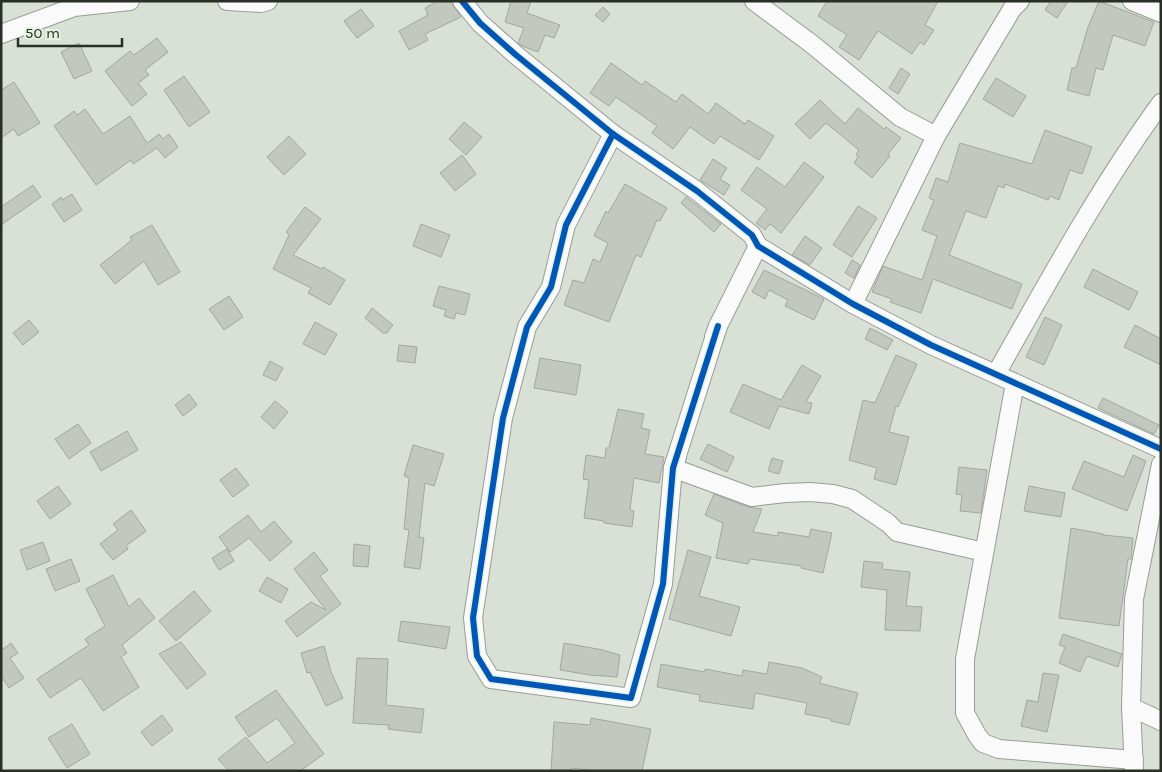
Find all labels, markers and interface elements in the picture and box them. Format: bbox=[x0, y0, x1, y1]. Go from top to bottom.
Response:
scale bar bbox=[18, 15, 121, 47]
text: 50 m bbox=[25, 24, 60, 42]

